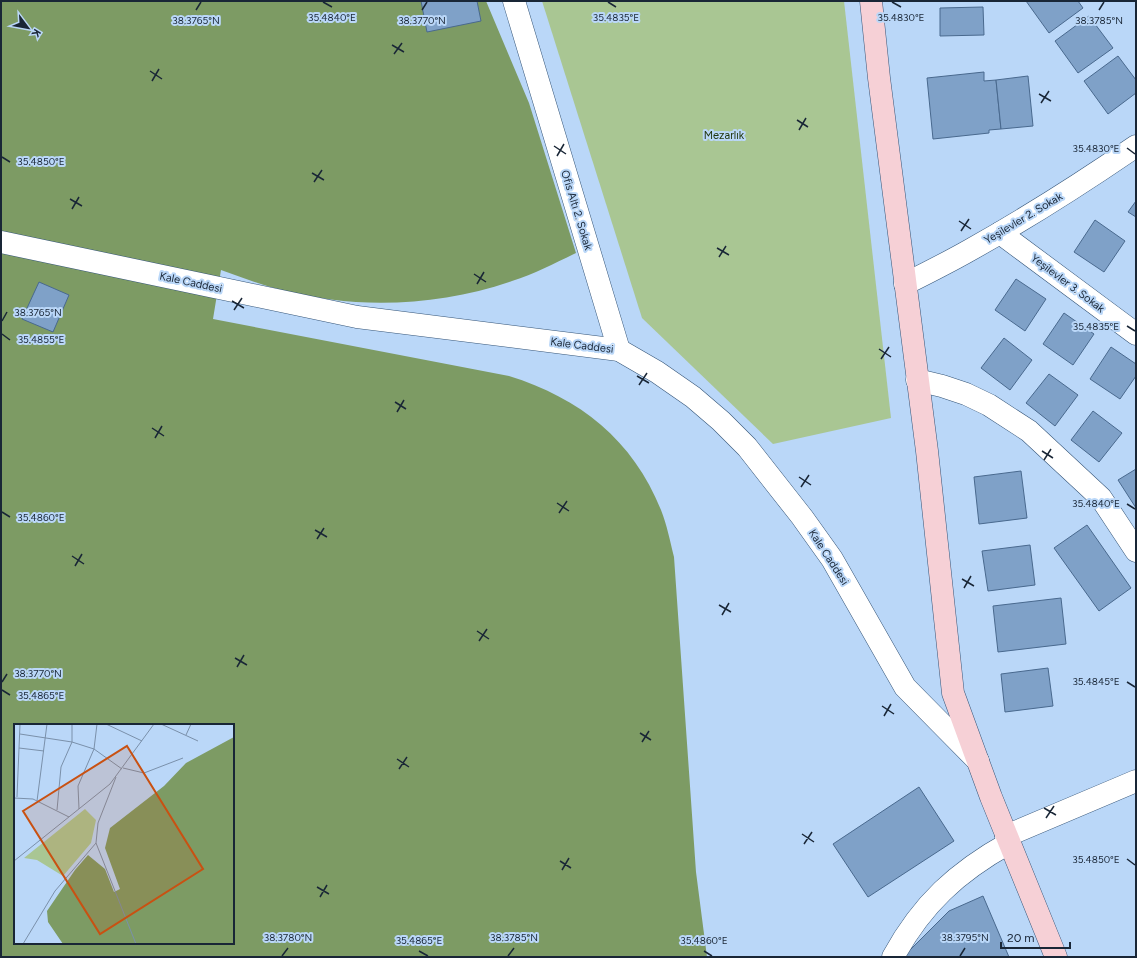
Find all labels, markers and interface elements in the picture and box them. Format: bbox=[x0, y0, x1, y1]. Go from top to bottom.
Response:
north arrow bbox=[8, 8, 48, 48]
text: 35.4840°E bbox=[308, 11, 356, 24]
text: 35.4835°E bbox=[593, 11, 639, 24]
text: 35.4830°E bbox=[877, 11, 925, 24]
text: 38.3765°N bbox=[172, 14, 220, 27]
text: 38.3770°N bbox=[398, 14, 446, 27]
text: 38.3785°N bbox=[1075, 14, 1123, 27]
text: K bbox=[28, 26, 44, 40]
park label: Mezarlık bbox=[704, 129, 745, 142]
text: 35.4830°E bbox=[1072, 142, 1120, 155]
text: 35.4850°E bbox=[17, 155, 65, 168]
street label: Ofis Altı 2. Sokak bbox=[558, 169, 595, 252]
street label: Yeşilevler 2. Sokak bbox=[982, 190, 1065, 247]
street label: Yeşilevler 3. Sokak bbox=[1028, 251, 1108, 316]
street label: Kale Caddesi bbox=[158, 270, 223, 295]
text: 38.3765°N bbox=[14, 306, 62, 319]
text: 35.4835°E bbox=[1073, 320, 1119, 333]
text: 35.4855°E bbox=[18, 333, 64, 346]
street label: Kale Caddesi bbox=[550, 335, 614, 356]
text: 35.4840°E bbox=[1072, 497, 1120, 510]
text: 35.4860°E bbox=[17, 511, 65, 524]
street label: Kale Caddesi bbox=[806, 527, 851, 587]
text: 38.3770°N bbox=[14, 667, 62, 680]
text: 35.4845°E bbox=[1072, 675, 1120, 688]
text: 35.4865°E bbox=[18, 689, 64, 702]
inset map bbox=[14, 724, 234, 944]
text: 35.4850°E bbox=[1072, 853, 1120, 866]
scale bar bbox=[1001, 924, 1070, 950]
text: 38.3780°N bbox=[264, 931, 312, 944]
text: 38.3785°N bbox=[490, 931, 538, 944]
text: 38.3795°N bbox=[941, 931, 989, 944]
text: 20 m bbox=[1007, 931, 1035, 945]
text: 35.4865°E bbox=[396, 934, 442, 947]
text: 35.4860°E bbox=[680, 934, 728, 947]

